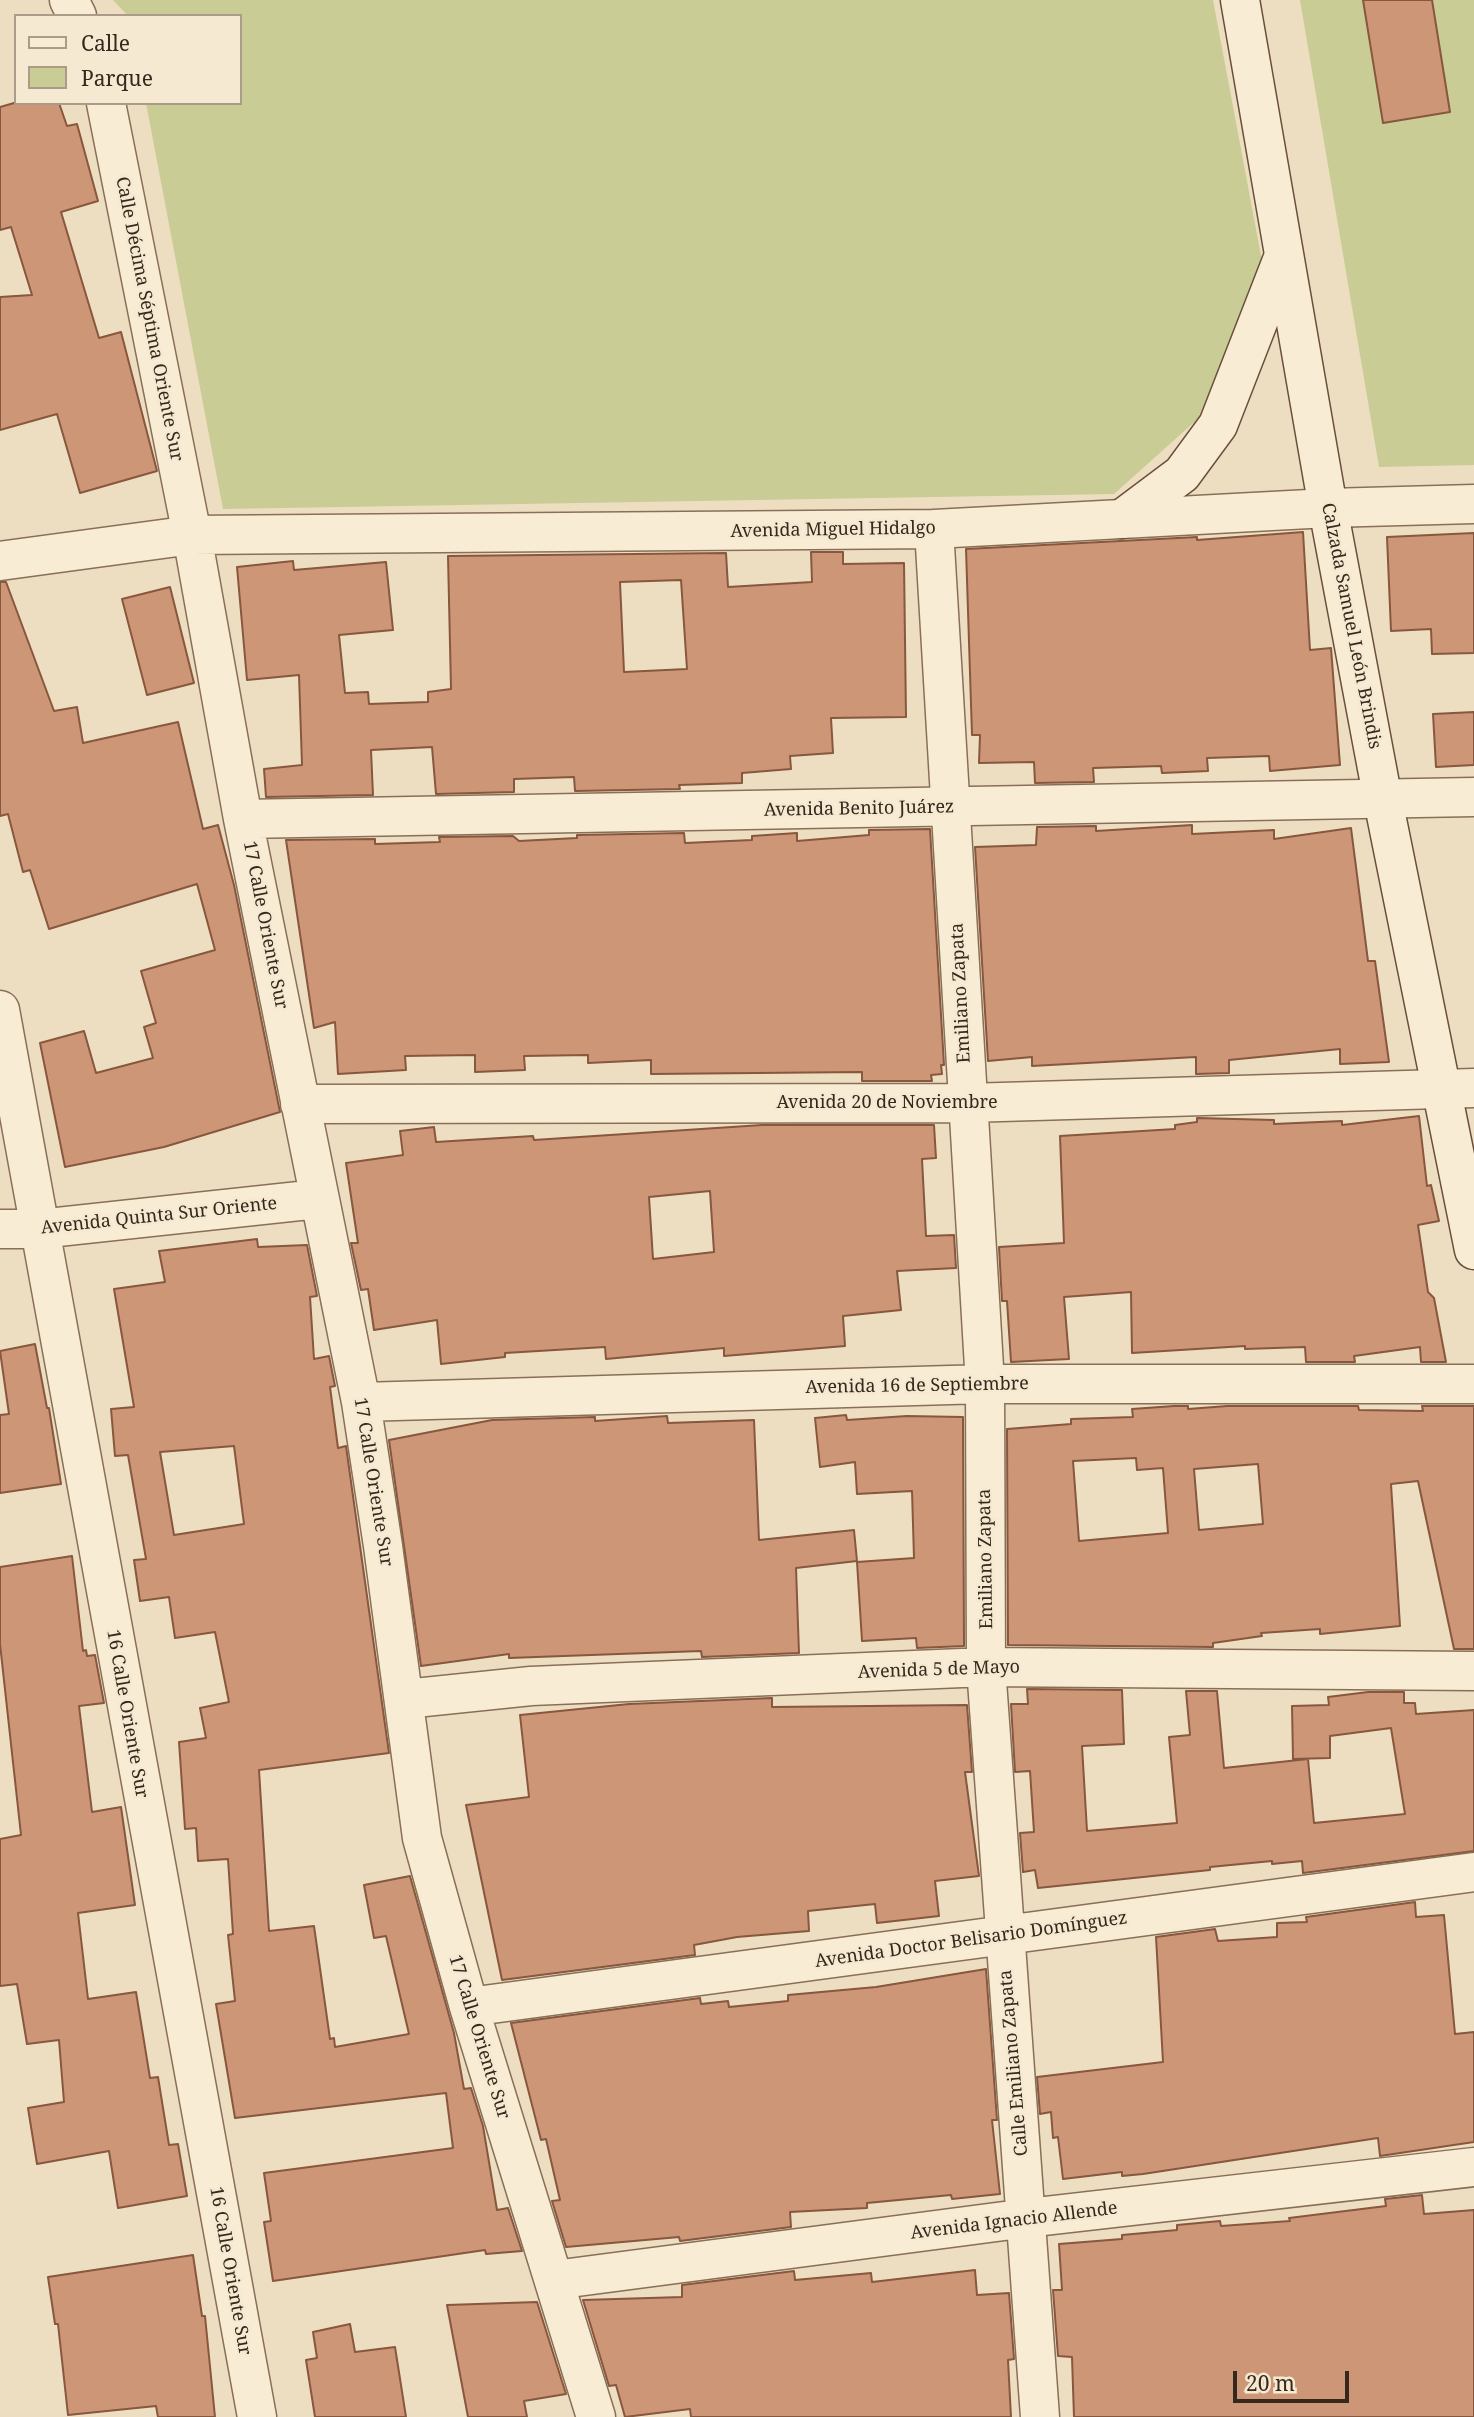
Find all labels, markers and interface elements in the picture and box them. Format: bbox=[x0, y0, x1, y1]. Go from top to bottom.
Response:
legend bbox=[14, 14, 242, 105]
text: Calle bbox=[81, 29, 130, 57]
text: Parque bbox=[81, 64, 153, 92]
street label: Calle Décima Séptima Oriente Sur bbox=[111, 175, 187, 463]
street label: Calzada Samuel León Brindis bbox=[1317, 501, 1385, 751]
street label: Avenida Miguel Hidalgo bbox=[730, 517, 936, 543]
street label: Avenida Benito Juárez bbox=[764, 797, 954, 821]
street label: 17 Calle Oriente Sur bbox=[238, 839, 292, 1011]
street label: Emiliano Zapata bbox=[947, 922, 975, 1064]
street label: Avenida 20 de Noviembre bbox=[776, 1092, 998, 1114]
street label: Avenida Quinta Sur Oriente bbox=[40, 1193, 278, 1239]
street label: Avenida 16 de Septiembre bbox=[805, 1373, 1029, 1399]
street label: 17 Calle Oriente Sur bbox=[349, 1396, 397, 1568]
street label: Emiliano Zapata bbox=[974, 1489, 998, 1629]
street label: 16 Calle Oriente Sur bbox=[102, 1628, 152, 1800]
street label: Avenida 5 de Mayo bbox=[858, 1656, 1020, 1684]
street label: Avenida Doctor Belisario Domínguez bbox=[813, 1907, 1129, 1973]
street label: 17 Calle Oriente Sur bbox=[444, 1952, 514, 2122]
street label: Calle Emiliano Zapata bbox=[995, 1969, 1033, 2157]
street label: 16 Calle Oriente Sur bbox=[205, 2185, 255, 2357]
street label: Avenida Ignacio Allende bbox=[909, 2198, 1119, 2244]
scale bar bbox=[1236, 2358, 1352, 2402]
text: 20 m bbox=[1246, 2369, 1295, 2397]

